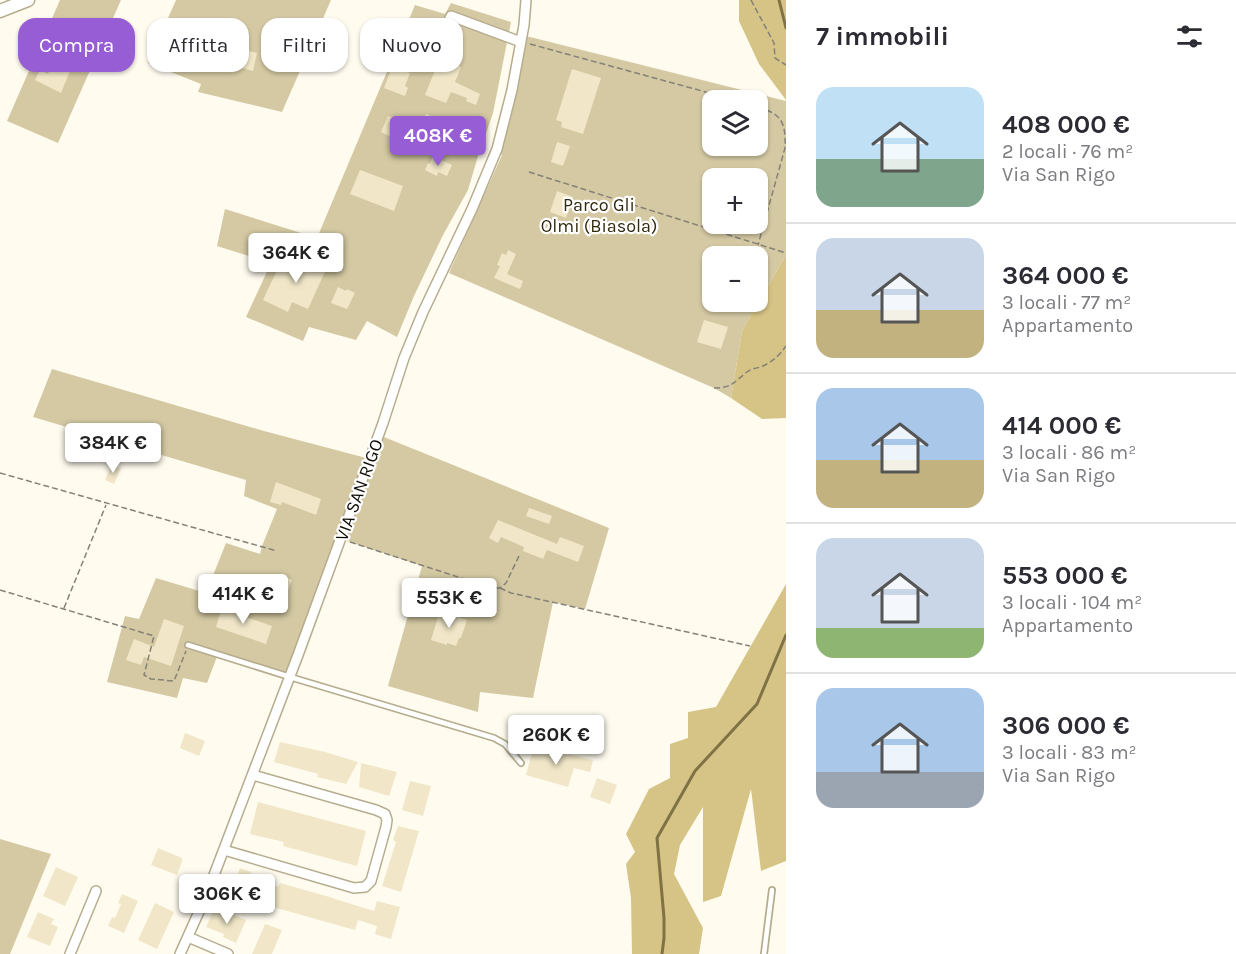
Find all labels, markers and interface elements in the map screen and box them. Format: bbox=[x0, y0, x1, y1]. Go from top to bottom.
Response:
chip: Compra bbox=[18, 18, 135, 72]
chip: Affitta bbox=[147, 18, 249, 72]
chip: Filtri bbox=[261, 18, 348, 72]
chip: Nuovo bbox=[360, 18, 463, 72]
icon: filters bbox=[1173, 20, 1206, 53]
text: 7 immobili bbox=[816, 21, 949, 52]
map controls bbox=[702, 90, 768, 312]
button: layers bbox=[702, 90, 768, 156]
text: 408 000 € bbox=[1002, 109, 1130, 140]
icon: home bbox=[864, 111, 936, 183]
pin: 408K € bbox=[389, 116, 487, 167]
text: 408K € bbox=[404, 124, 472, 147]
text: 2 locali · 76 m² bbox=[1002, 140, 1133, 163]
text: Via San Rigo bbox=[1002, 163, 1115, 186]
button: + bbox=[702, 168, 768, 234]
park label: Parco Gli Olmi (Biasola) bbox=[541, 194, 657, 237]
pin: 364K € bbox=[247, 233, 345, 284]
text: 364K € bbox=[262, 241, 330, 264]
button: − bbox=[702, 246, 768, 312]
text: 364 000 € bbox=[1002, 260, 1128, 291]
icon: home bbox=[864, 262, 936, 334]
text: 3 locali · 77 m² bbox=[1002, 291, 1131, 314]
text: Appartamento bbox=[1002, 314, 1133, 337]
text: 414 000 € bbox=[1002, 410, 1121, 441]
icon: home bbox=[864, 412, 936, 484]
pin: 384K € bbox=[64, 423, 162, 474]
text: 384K € bbox=[79, 431, 147, 454]
street label: VIA SAN RIGO bbox=[330, 436, 388, 544]
text: 3 locali · 86 m² bbox=[1002, 441, 1136, 464]
text: Via San Rigo bbox=[1002, 464, 1115, 487]
text: 553 000 € bbox=[1002, 560, 1127, 591]
icon: home bbox=[864, 562, 936, 634]
pin: 414K € bbox=[194, 574, 292, 625]
pin: 553K € bbox=[400, 578, 498, 629]
text: 414K € bbox=[212, 582, 274, 605]
text: 553K € bbox=[416, 586, 482, 609]
text: 3 locali · 104 m² bbox=[1002, 591, 1142, 614]
text: Appartamento bbox=[1002, 614, 1133, 637]
text: 306 000 € bbox=[1002, 710, 1129, 741]
icon: home bbox=[864, 712, 936, 784]
pin: 260K € bbox=[507, 715, 605, 766]
text: 260K € bbox=[522, 723, 590, 746]
text: 3 locali · 83 m² bbox=[1002, 741, 1137, 764]
text: Via San Rigo bbox=[1002, 764, 1115, 787]
pin: 306K € bbox=[178, 874, 276, 925]
text: 306K € bbox=[193, 882, 261, 905]

